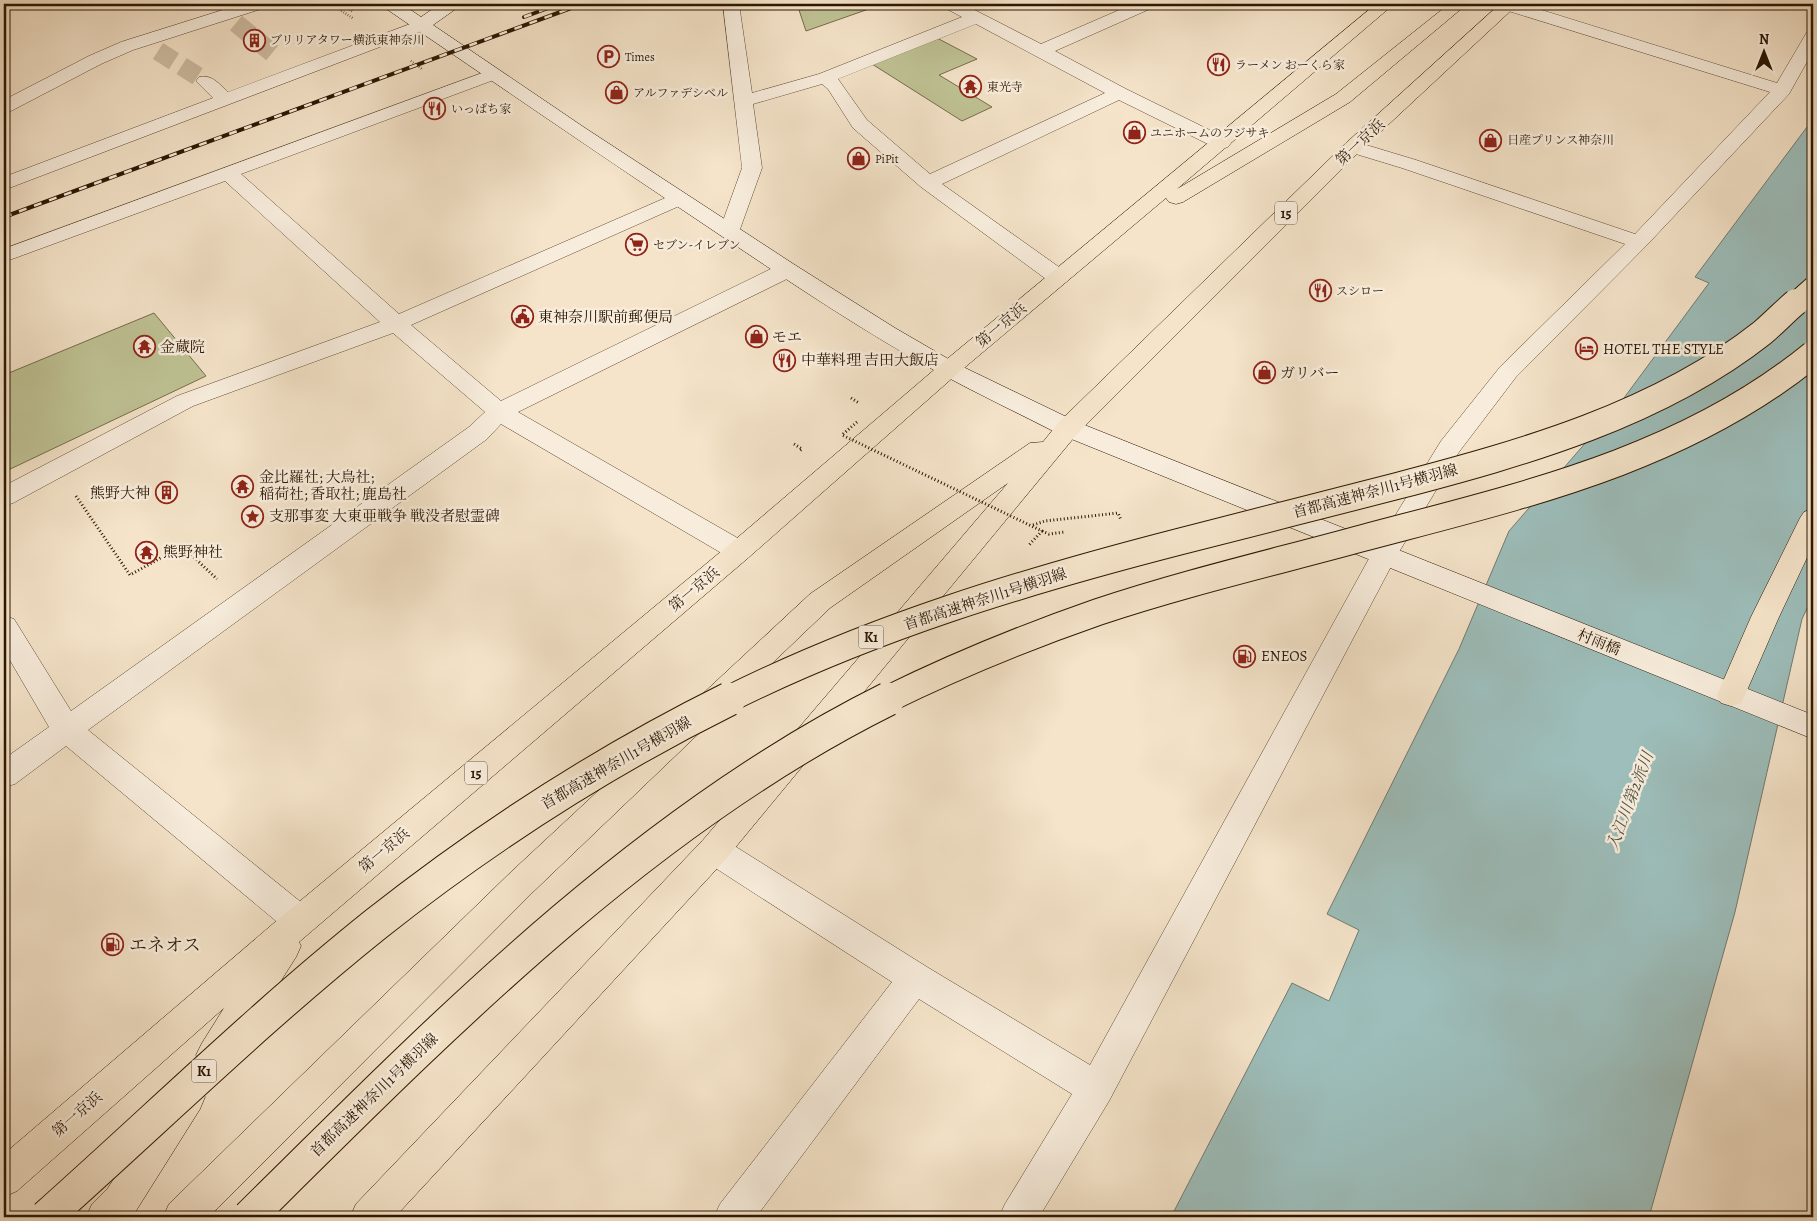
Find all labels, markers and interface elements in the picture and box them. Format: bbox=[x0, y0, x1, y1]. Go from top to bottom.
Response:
building icon: ブリリアタワー横浜東神奈川 bbox=[242, 28, 266, 52]
north arrow bbox=[1740, 28, 1790, 78]
text: N bbox=[1759, 30, 1769, 49]
place label: ブリリアタワー横浜東神奈川 bbox=[270, 32, 425, 48]
parking icon: Times bbox=[597, 45, 621, 69]
place label: Times bbox=[625, 49, 655, 65]
restaurant icon: ラーメン おーくら家 bbox=[1207, 53, 1231, 77]
place label: ラーメン おーくら家 bbox=[1235, 57, 1345, 73]
temple icon: 東光寺 bbox=[959, 75, 983, 99]
place label: 東光寺 bbox=[987, 79, 1023, 95]
shop icon: アルファデシベル bbox=[605, 81, 629, 105]
place label: アルファデシベル bbox=[633, 85, 728, 101]
restaurant icon: いっぱち家 bbox=[423, 97, 447, 121]
place label: いっぱち家 bbox=[451, 101, 511, 117]
street label: 第一京浜 bbox=[1331, 114, 1389, 170]
shop icon: ユニホームのフジサキ bbox=[1122, 121, 1146, 145]
place label: ユニホームのフジサキ bbox=[1150, 125, 1270, 141]
shop icon: 日産プリンス神奈川 bbox=[1479, 128, 1503, 152]
place label: 日産プリンス神奈川 bbox=[1507, 132, 1614, 148]
shop icon: PiPit bbox=[847, 147, 871, 171]
place label: PiPit bbox=[875, 151, 899, 167]
road number: 15 bbox=[1275, 202, 1297, 224]
supermarket icon: セブン-イレブン bbox=[625, 233, 649, 257]
place label: セブン-イレブン bbox=[653, 237, 741, 253]
restaurant icon: スシロー bbox=[1308, 279, 1332, 303]
place label: スシロー bbox=[1336, 283, 1384, 299]
street label: 第一京浜 bbox=[972, 298, 1030, 352]
public building icon: 東神奈川駅前郵便局 bbox=[510, 305, 534, 329]
place label: 東神奈川駅前郵便局 bbox=[538, 307, 673, 327]
shop icon: モエ bbox=[744, 325, 768, 349]
place label: モエ bbox=[772, 327, 802, 347]
temple icon: 金蔵院 bbox=[132, 335, 156, 359]
place label: 金蔵院 bbox=[160, 337, 205, 357]
hotel icon: HOTEL THE STYLE bbox=[1575, 337, 1599, 361]
place label: HOTEL THE STYLE bbox=[1603, 339, 1724, 359]
restaurant icon: 中華料理 吉田大飯店 bbox=[773, 348, 797, 372]
place label: 中華料理 吉田大飯店 bbox=[801, 350, 939, 370]
shop icon: ガリバー bbox=[1252, 361, 1276, 385]
place label: ガリバー bbox=[1280, 363, 1340, 383]
street label: 首都高速神奈川1号横羽線 bbox=[1290, 459, 1460, 523]
place label: 金比羅社; 大鳥社; 稲荷社; 香取社; 鹿島社 bbox=[259, 467, 407, 504]
temple icon: 金比羅社; 大鳥社; 稲荷社; 香取社; 鹿島社 bbox=[231, 474, 255, 498]
building icon: 熊野大神 bbox=[154, 481, 178, 505]
place label: 熊野大神 bbox=[90, 483, 150, 503]
place icon: 支那事変 大東亜戦争 戦没者慰霊碑 bbox=[241, 504, 265, 528]
place label: 支那事変 大東亜戦争 戦没者慰霊碑 bbox=[269, 506, 500, 526]
temple icon: 熊野神社 bbox=[135, 540, 159, 564]
place label: 熊野神社 bbox=[163, 542, 223, 562]
street label: 第一京浜 bbox=[665, 562, 723, 616]
street label: 首都高速神奈川1号横羽線 bbox=[901, 563, 1069, 635]
street label: 村雨橋 bbox=[1574, 624, 1624, 660]
road number: K1 bbox=[858, 626, 884, 649]
fuel station icon: ENEOS bbox=[1233, 644, 1257, 668]
place label: ENEOS bbox=[1261, 646, 1308, 666]
street label: 首都高速神奈川1号横羽線 bbox=[537, 712, 695, 814]
water label: 入江川第2派川 bbox=[1601, 747, 1659, 853]
road number: 15 bbox=[465, 761, 487, 784]
street label: 第一京浜 bbox=[355, 823, 413, 877]
fuel station icon: エネオス bbox=[101, 933, 125, 957]
place label: エネオス bbox=[129, 933, 201, 957]
street label: 首都高速神奈川1号横羽線 bbox=[306, 1029, 442, 1161]
road number: K1 bbox=[192, 1060, 216, 1082]
street label: 第一京浜 bbox=[48, 1087, 106, 1141]

